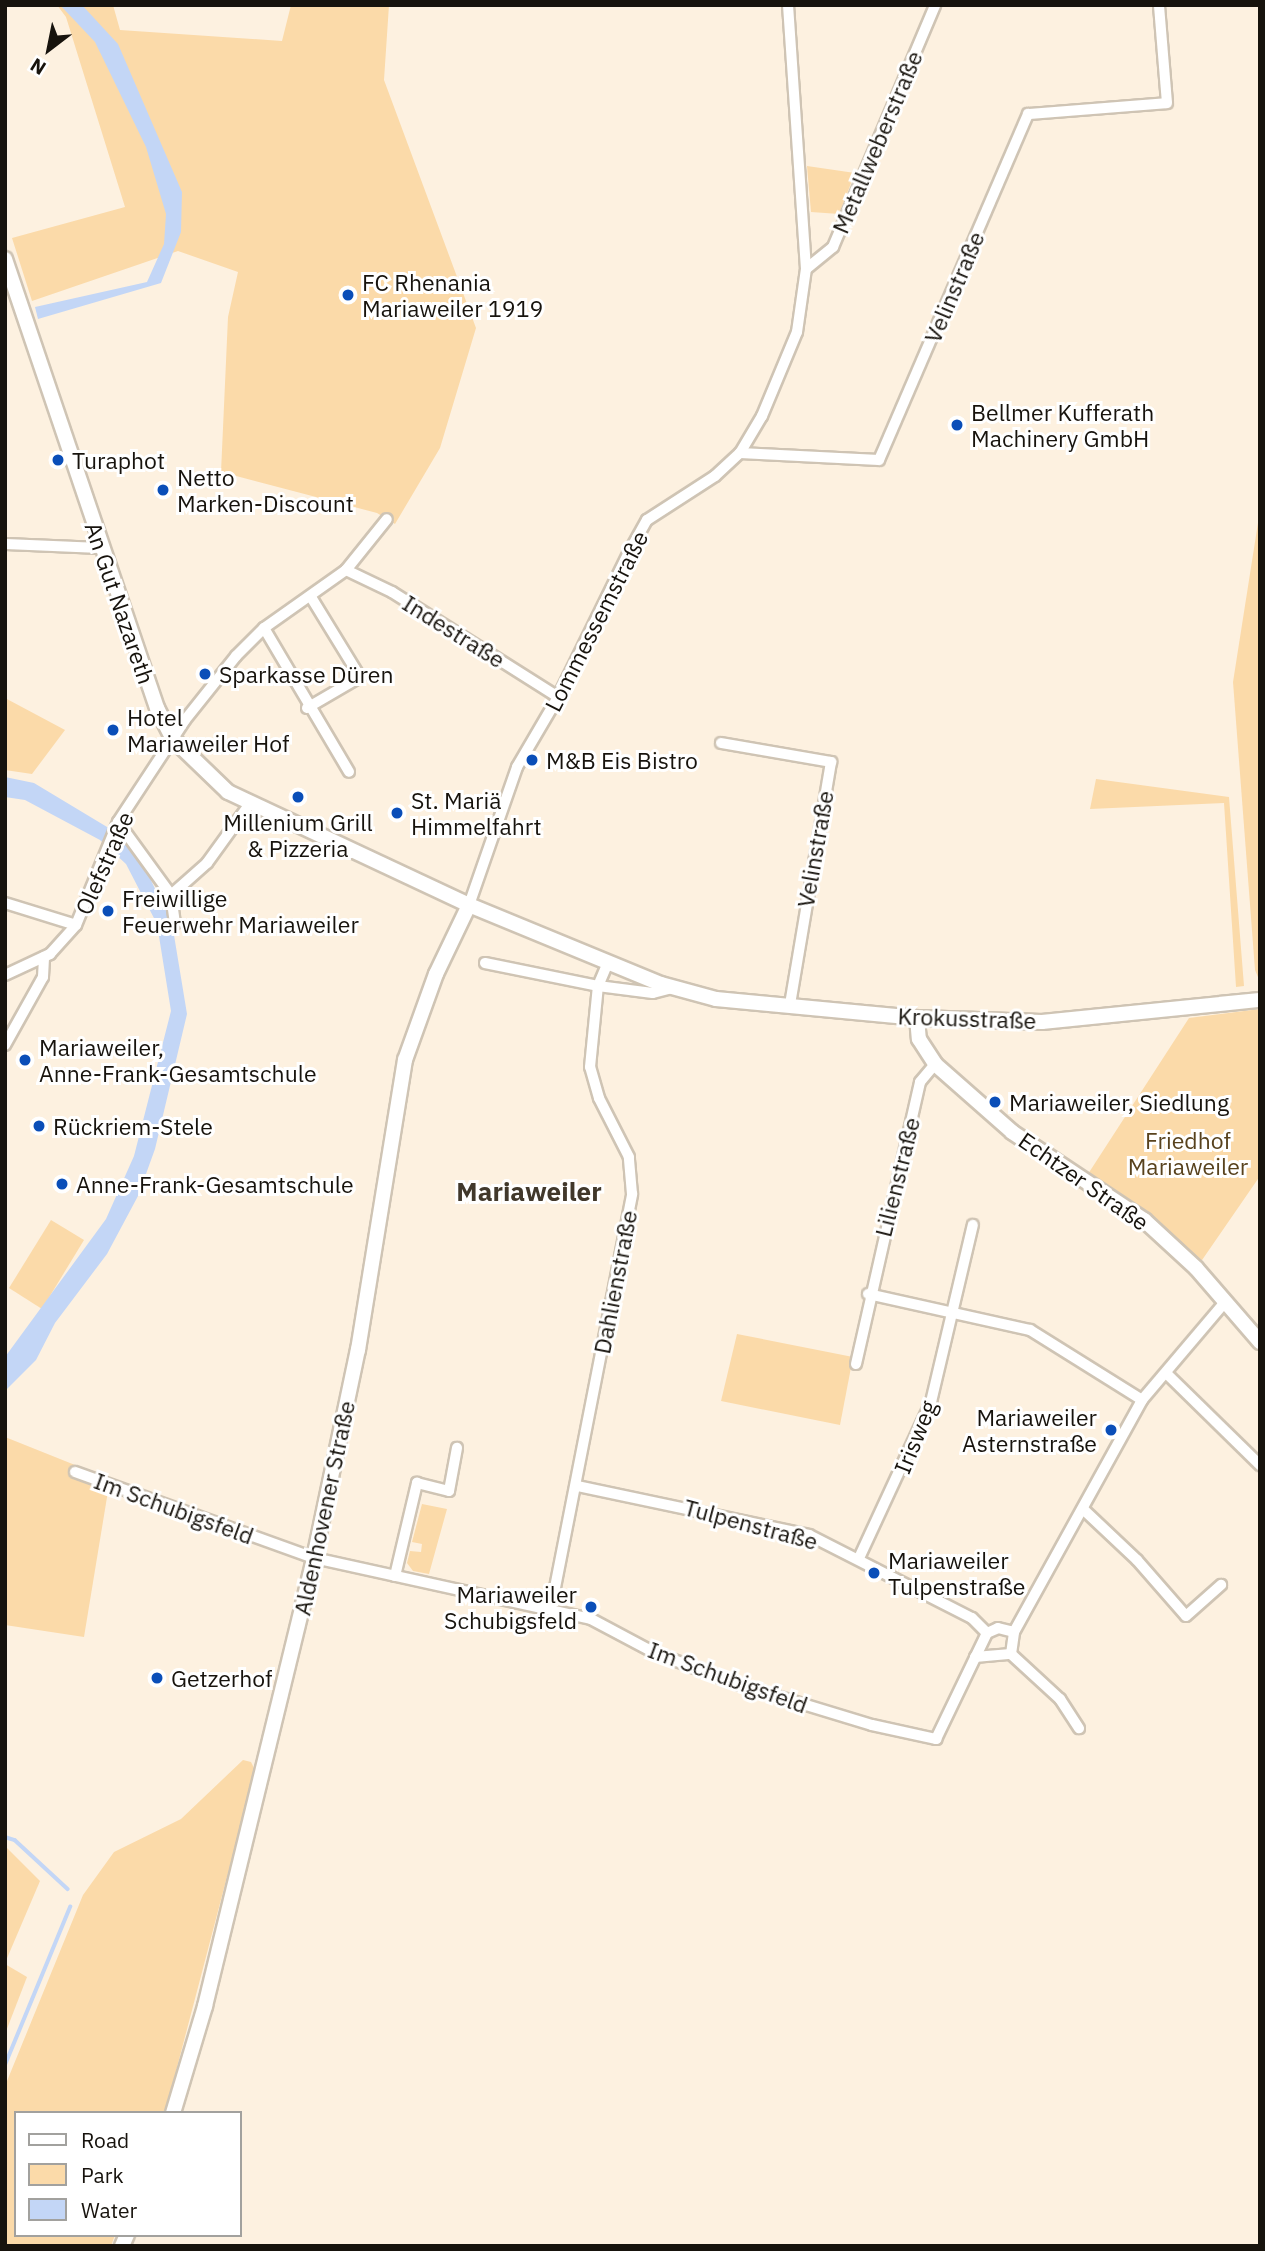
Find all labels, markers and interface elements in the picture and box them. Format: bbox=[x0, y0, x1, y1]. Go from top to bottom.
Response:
north arrow bbox=[14, 14, 84, 84]
street label: Metallweberstraße bbox=[826, 47, 928, 237]
text: N bbox=[26, 53, 50, 81]
street label: Velinstraße bbox=[918, 227, 990, 347]
place label: FC Rhenania Mariaweiler 1919 bbox=[362, 268, 543, 322]
marker: FC Rhenania Mariaweiler 1919 bbox=[340, 287, 356, 303]
place label: Bellmer Kufferath Machinery GmbH bbox=[971, 398, 1154, 452]
marker: Bellmer Kufferath Machinery GmbH bbox=[949, 417, 965, 433]
place label: Turaphot bbox=[72, 446, 165, 474]
marker: Turaphot bbox=[50, 452, 66, 468]
place label: Netto Marken-Discount bbox=[177, 463, 354, 517]
marker: Netto Marken-Discount bbox=[155, 482, 171, 498]
street label: An Gut Nazareth bbox=[79, 518, 161, 688]
street label: Lommessemstraße bbox=[539, 526, 653, 716]
street label: Indestraße bbox=[398, 589, 510, 673]
place label: Sparkasse Düren bbox=[219, 660, 394, 688]
marker: Sparkasse Düren bbox=[197, 666, 213, 682]
place label: Hotel Mariaweiler Hof bbox=[127, 703, 289, 757]
marker: Hotel Mariaweiler Hof bbox=[105, 722, 121, 738]
place label: M&B Eis Bistro bbox=[546, 746, 698, 774]
marker: M&B Eis Bistro bbox=[524, 752, 540, 768]
place label: St. Mariä Himmelfahrt bbox=[411, 786, 541, 840]
street label: Velinstraße bbox=[791, 788, 839, 910]
marker: Millenium Grill & Pizzeria bbox=[290, 789, 306, 805]
marker: St. Mariä Himmelfahrt bbox=[389, 805, 405, 821]
street label: Olefstraße bbox=[69, 807, 139, 919]
place label: Millenium Grill & Pizzeria bbox=[223, 808, 373, 862]
place label: Freiwillige Feuerwehr Mariaweiler bbox=[122, 884, 359, 938]
marker: Freiwillige Feuerwehr Mariaweiler bbox=[100, 903, 116, 919]
street label: Krokusstraße bbox=[897, 1002, 1037, 1034]
place label: Mariaweiler, Anne-Frank-Gesamtschule bbox=[39, 1033, 317, 1087]
marker: Mariaweiler, Anne-Frank-Gesamtschule bbox=[17, 1052, 33, 1068]
place label: Mariaweiler, Siedlung bbox=[1009, 1088, 1229, 1116]
marker: Mariaweiler, Siedlung bbox=[987, 1094, 1003, 1110]
place label: Rückriem-Stele bbox=[53, 1112, 213, 1140]
street label: Lilienstraße bbox=[869, 1114, 925, 1240]
marker: Rückriem-Stele bbox=[31, 1118, 47, 1134]
street label: Echtzer Straße bbox=[1014, 1126, 1154, 1236]
park label: Friedhof Mariaweiler bbox=[1128, 1126, 1248, 1180]
place label: Anne-Frank-Gesamtschule bbox=[76, 1170, 354, 1198]
marker: Anne-Frank-Gesamtschule bbox=[54, 1176, 70, 1192]
district label: Mariaweiler bbox=[456, 1176, 602, 1208]
street label: Dahlienstraße bbox=[588, 1208, 642, 1356]
street label: Irisweg bbox=[888, 1396, 942, 1478]
street label: Aldenhovener Straße bbox=[288, 1398, 360, 1618]
place label: Mariaweiler Asternstraße bbox=[962, 1403, 1097, 1457]
marker: Mariaweiler Asternstraße bbox=[1103, 1422, 1119, 1438]
street label: Im Schubigsfeld bbox=[91, 1466, 257, 1550]
street label: Tulpenstraße bbox=[681, 1493, 821, 1555]
place label: Mariaweiler Tulpenstraße bbox=[888, 1546, 1025, 1600]
marker: Mariaweiler Tulpenstraße bbox=[866, 1565, 882, 1581]
place label: Mariaweiler Schubigsfeld bbox=[444, 1580, 577, 1634]
marker: Mariaweiler Schubigsfeld bbox=[583, 1599, 599, 1615]
street label: Im Schubigsfeld bbox=[645, 1635, 811, 1719]
place label: Getzerhof bbox=[171, 1664, 272, 1692]
marker: Getzerhof bbox=[149, 1670, 165, 1686]
legend bbox=[14, 2111, 242, 2237]
text: Road bbox=[81, 2126, 129, 2154]
text: Park bbox=[81, 2161, 124, 2189]
text: Water bbox=[81, 2196, 137, 2224]

